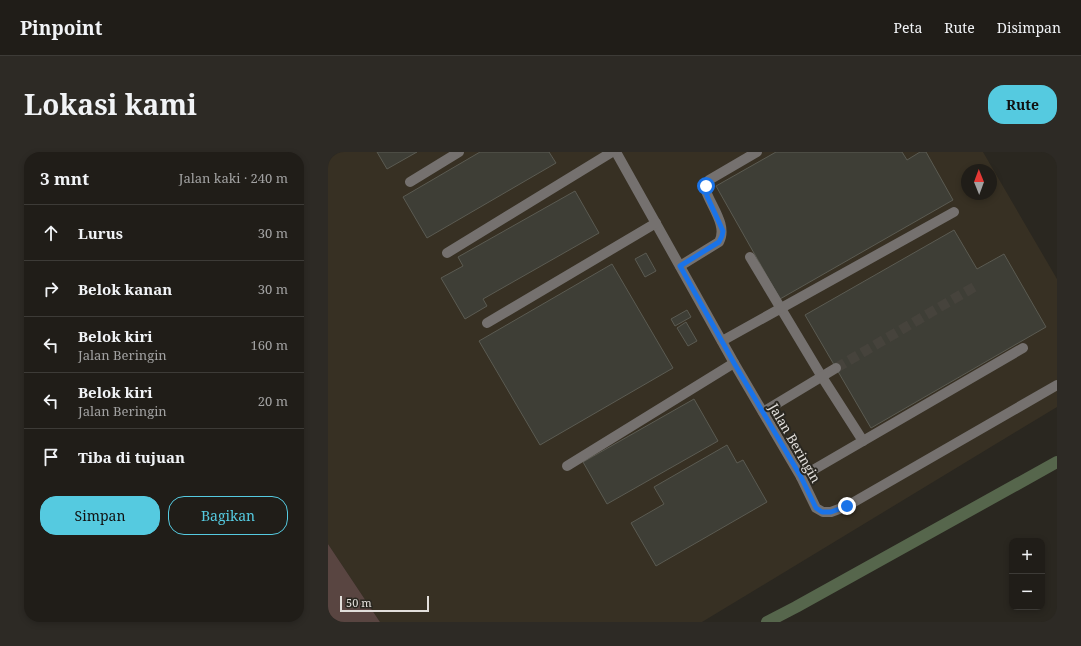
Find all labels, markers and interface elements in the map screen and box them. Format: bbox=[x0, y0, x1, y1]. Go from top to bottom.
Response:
text: Pinpoint bbox=[20, 15, 102, 41]
text: Peta bbox=[894, 18, 922, 37]
text: Rute bbox=[944, 18, 975, 37]
text: Disimpan bbox=[997, 18, 1061, 37]
text: Lokasi kami bbox=[24, 85, 197, 123]
button: Rute bbox=[988, 85, 1057, 124]
north arrow bbox=[961, 164, 997, 200]
text: 3 mnt bbox=[40, 167, 89, 190]
text: Jalan kaki · 240 m bbox=[179, 169, 288, 187]
route start bbox=[697, 177, 715, 195]
icon: ahead bbox=[40, 222, 62, 244]
text: Lurus bbox=[78, 223, 123, 243]
text: 30 m bbox=[258, 224, 288, 242]
icon: right bbox=[40, 278, 62, 300]
text: Belok kanan bbox=[78, 279, 172, 299]
text: 30 m bbox=[258, 280, 288, 298]
text: Belok kiri bbox=[78, 326, 153, 346]
icon: left bbox=[40, 334, 62, 356]
text: 160 m bbox=[251, 336, 288, 354]
text: Jalan Beringin bbox=[78, 346, 167, 364]
text: Belok kiri bbox=[78, 382, 153, 402]
icon: left bbox=[40, 390, 62, 412]
text: 20 m bbox=[258, 392, 288, 410]
street label: Jalan Beringin bbox=[765, 399, 825, 486]
text: Jalan Beringin bbox=[78, 402, 167, 420]
icon: arrive bbox=[40, 446, 62, 468]
text: Tiba di tujuan bbox=[78, 447, 185, 467]
button: Simpan bbox=[40, 496, 160, 535]
button: Bagikan bbox=[168, 496, 288, 535]
route end bbox=[838, 497, 856, 515]
map controls bbox=[1009, 538, 1045, 610]
button: + bbox=[1009, 538, 1045, 574]
button: − bbox=[1009, 574, 1045, 610]
scale bar bbox=[340, 594, 429, 613]
text: 50 m bbox=[346, 595, 372, 610]

